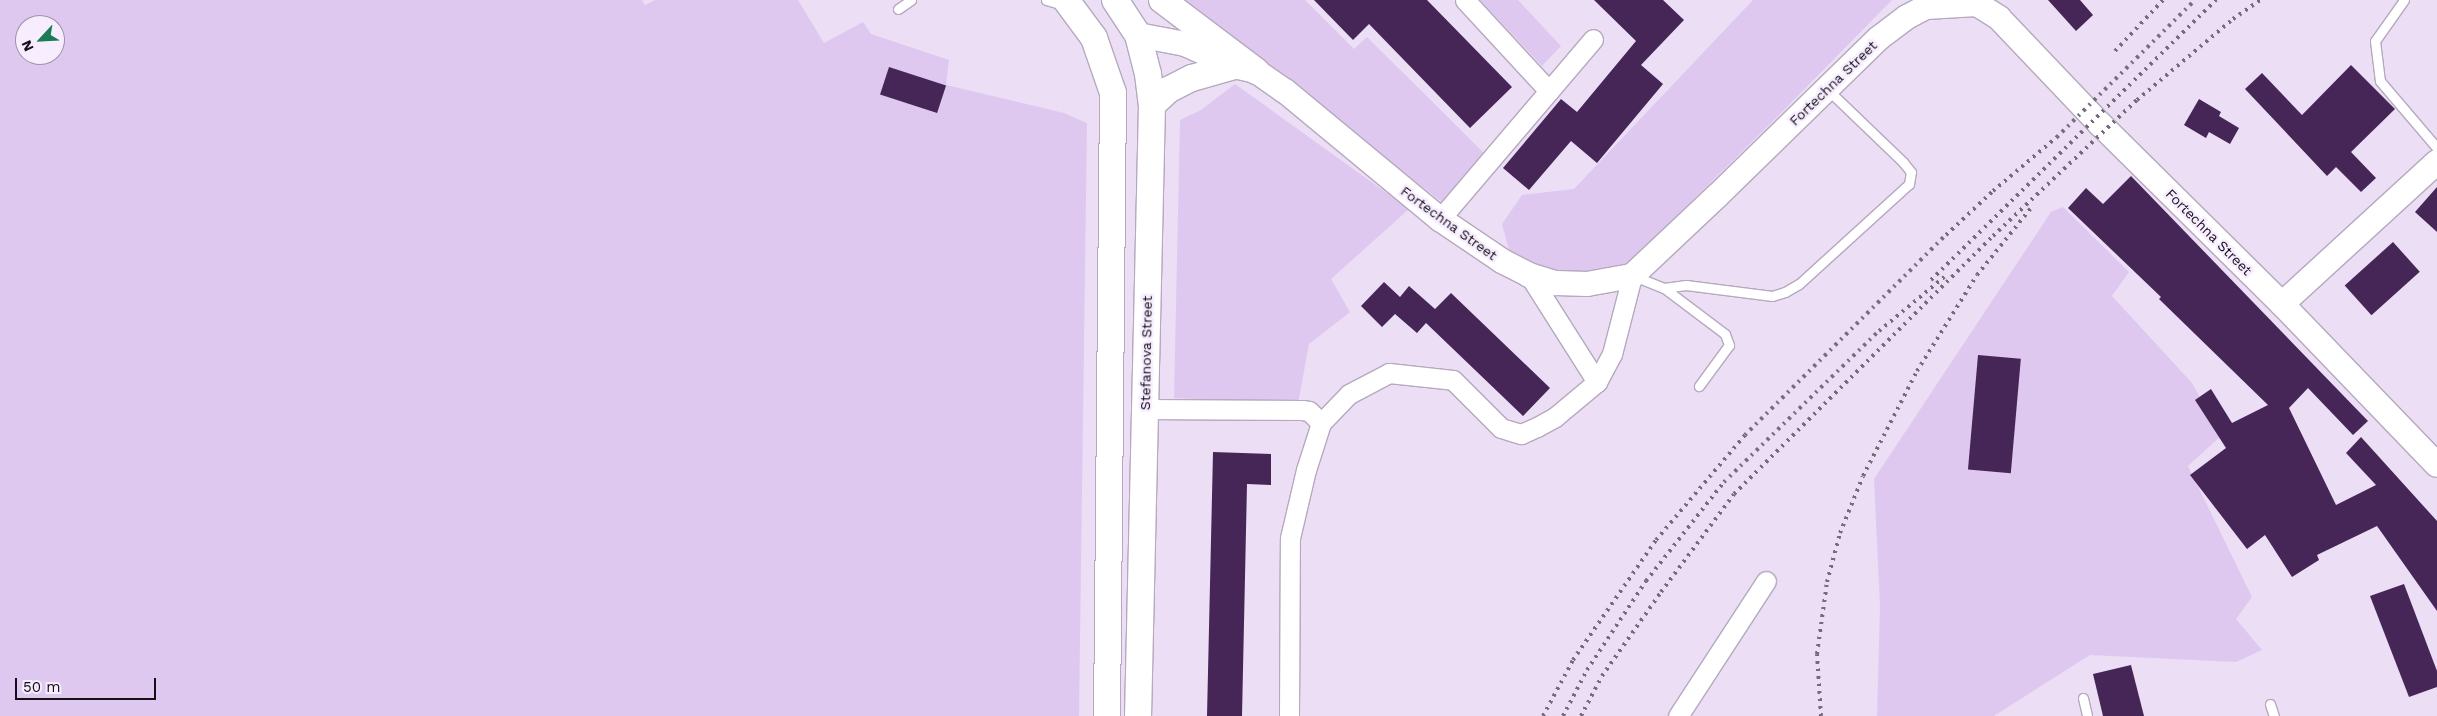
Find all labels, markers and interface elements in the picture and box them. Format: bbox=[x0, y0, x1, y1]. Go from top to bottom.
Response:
north arrow bbox=[15, 15, 65, 65]
street label: Fortechna Street bbox=[1786, 37, 1880, 129]
text: N bbox=[18, 38, 37, 54]
street label: Fortechna Street bbox=[1397, 182, 1501, 264]
street label: Fortechna Street bbox=[2162, 185, 2256, 279]
street label: Stefanova Street bbox=[1137, 295, 1155, 411]
scale bar bbox=[18, 668, 159, 700]
text: 50 m bbox=[23, 678, 60, 696]

